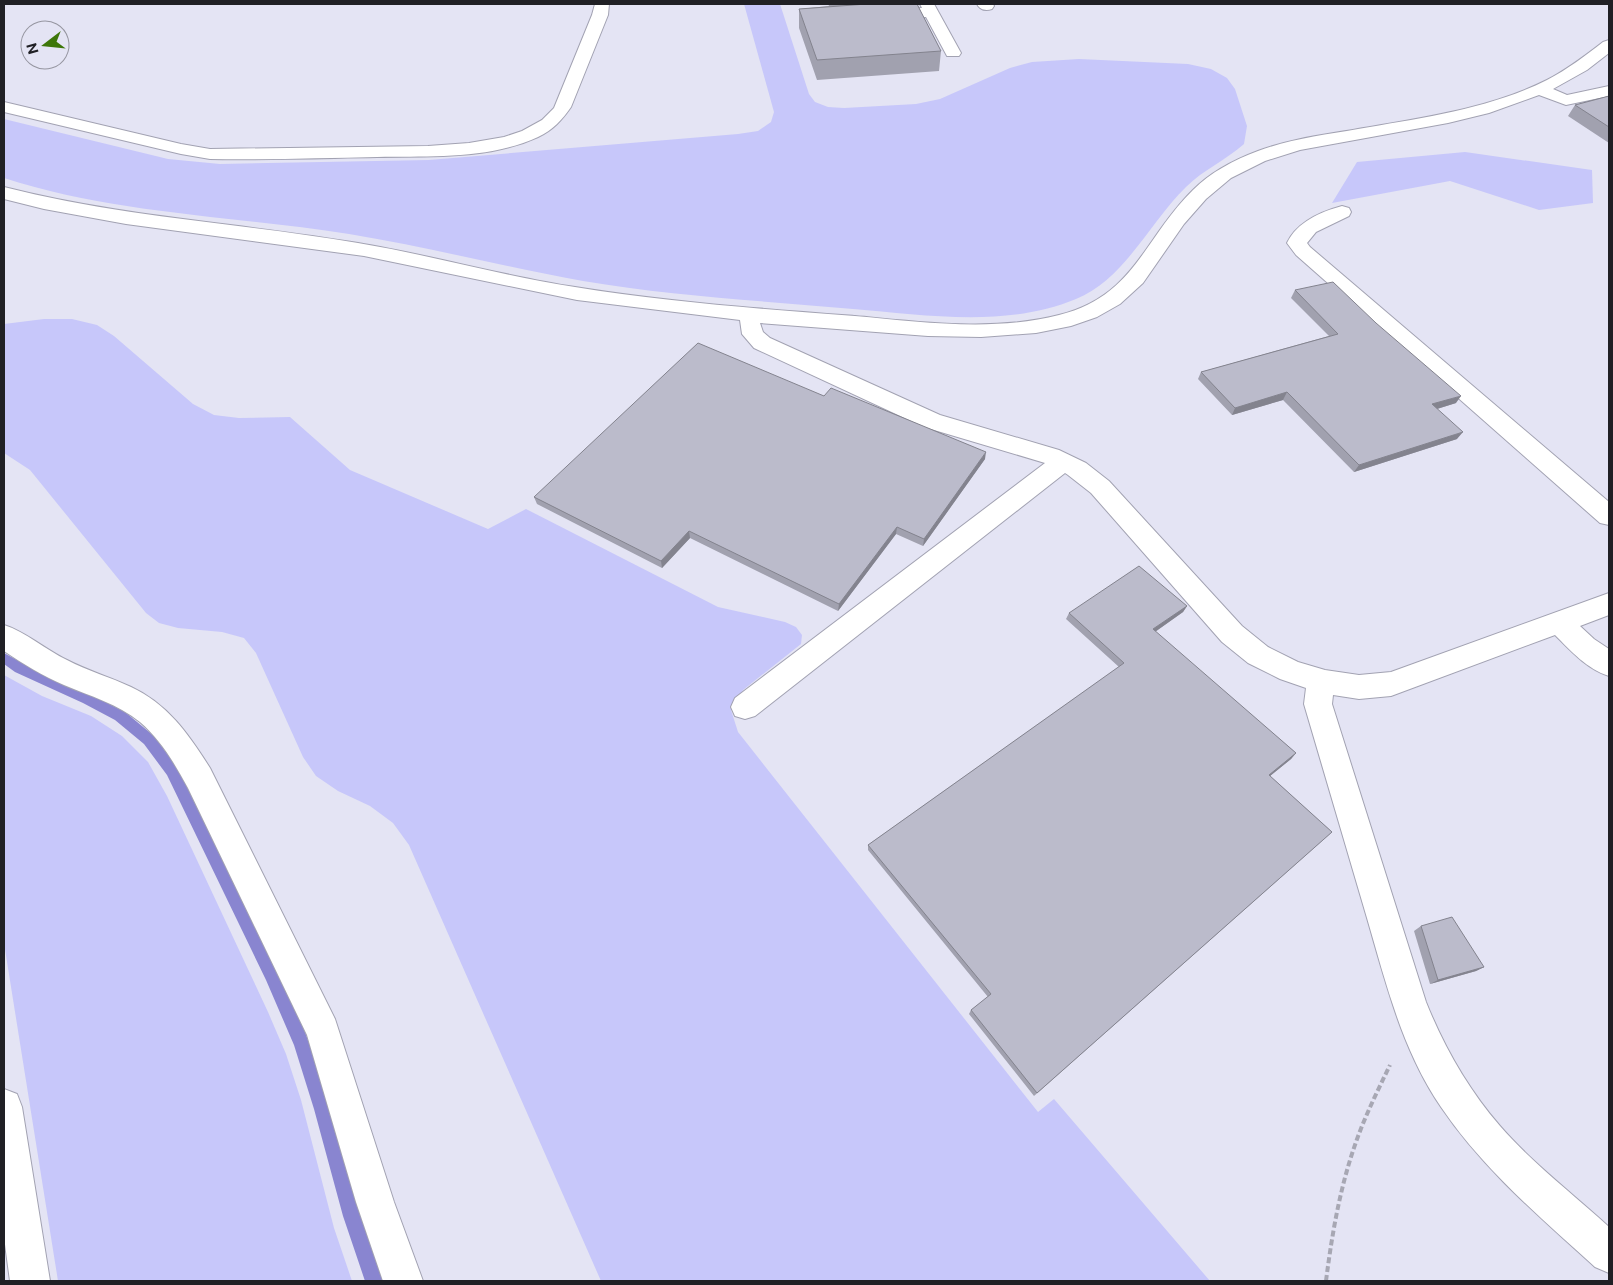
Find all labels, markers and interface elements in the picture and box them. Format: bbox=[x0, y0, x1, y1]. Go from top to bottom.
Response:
north arrow bbox=[20, 20, 70, 70]
text: N bbox=[23, 41, 42, 56]

